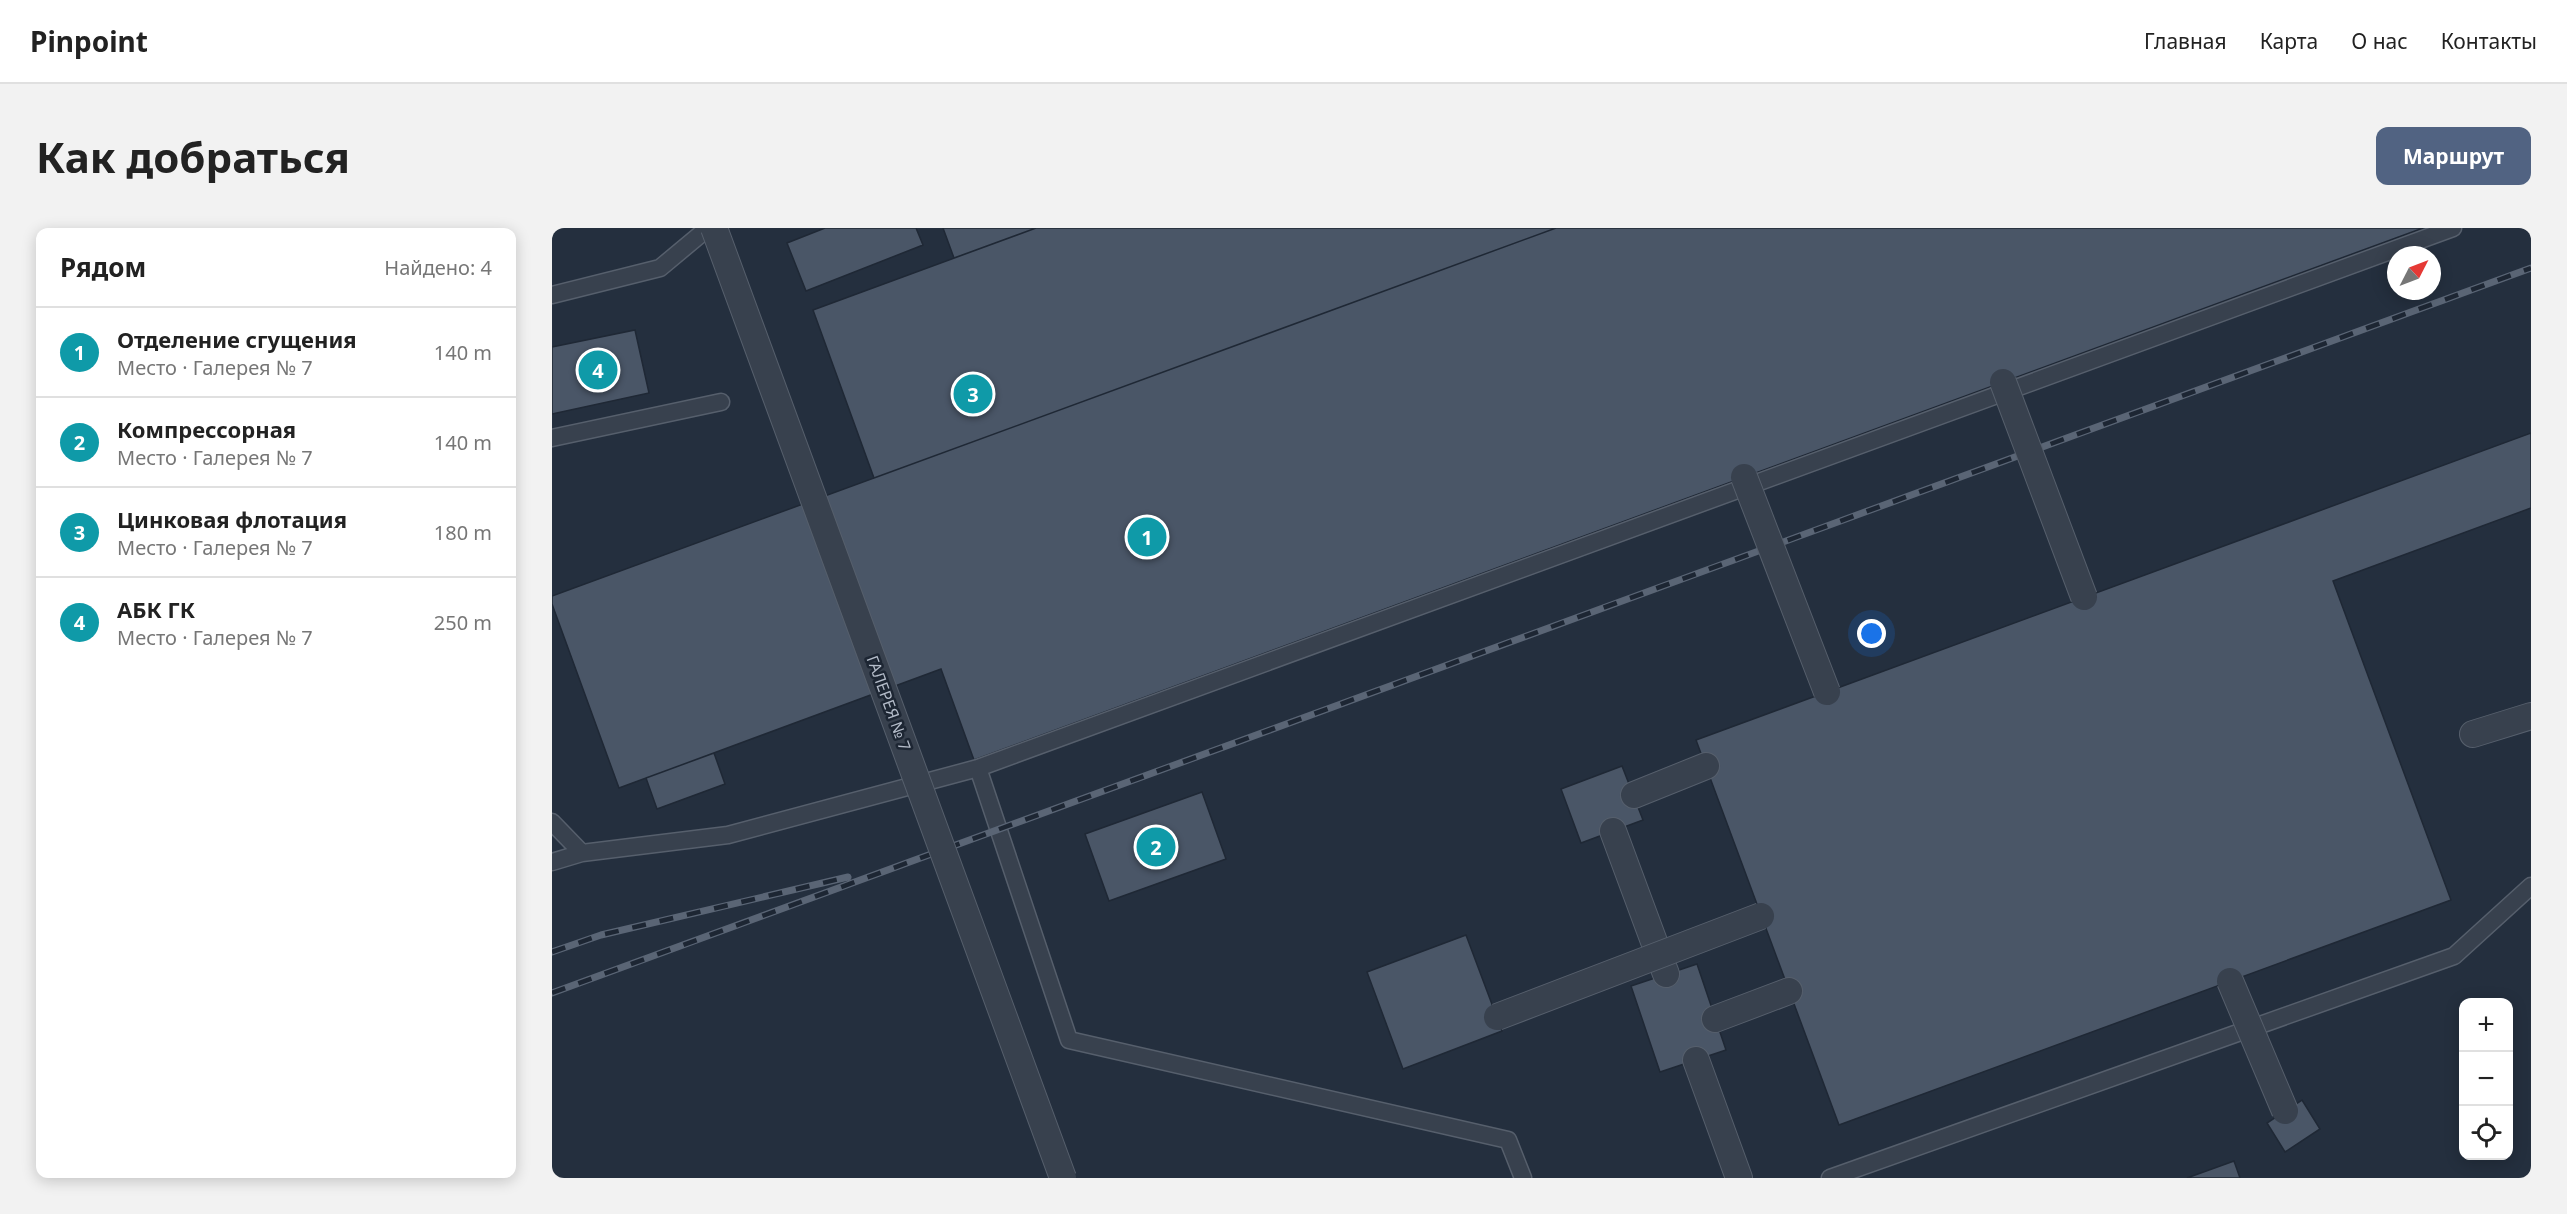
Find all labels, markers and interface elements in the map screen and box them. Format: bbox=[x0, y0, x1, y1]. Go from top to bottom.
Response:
text: Pinpoint bbox=[30, 22, 148, 60]
text: Главная bbox=[2144, 27, 2227, 55]
text: Карта bbox=[2260, 27, 2318, 55]
text: О нас bbox=[2351, 27, 2408, 55]
text: Контакты bbox=[2441, 27, 2537, 55]
button: Маршрут bbox=[2376, 127, 2531, 185]
text: Как добраться bbox=[36, 128, 350, 185]
north arrow bbox=[2387, 246, 2441, 300]
text: Рядом bbox=[60, 249, 146, 285]
text: Найдено: 4 bbox=[384, 254, 492, 281]
text: Отделение сгущения bbox=[117, 324, 357, 354]
text: 1 bbox=[74, 339, 85, 366]
text: 140 m bbox=[434, 339, 492, 366]
pin: 4 bbox=[578, 348, 618, 392]
text: Место · Галерея № 7 bbox=[117, 354, 313, 381]
pin: 3 bbox=[954, 372, 992, 416]
text: Компрессорная bbox=[117, 414, 296, 444]
text: 2 bbox=[74, 429, 85, 456]
text: 140 m bbox=[434, 429, 492, 456]
text: Место · Галерея № 7 bbox=[117, 444, 313, 471]
text: Цинковая флотация bbox=[117, 504, 347, 534]
pin: 1 bbox=[1128, 514, 1166, 560]
text: 3 bbox=[74, 519, 85, 546]
text: 180 m bbox=[434, 519, 492, 546]
text: Место · Галерея № 7 bbox=[117, 534, 313, 561]
text: АБК ГК bbox=[117, 594, 195, 624]
text: 4 bbox=[74, 609, 85, 636]
text: 250 m bbox=[434, 609, 492, 636]
your location bbox=[1857, 619, 1886, 648]
text: Место · Галерея № 7 bbox=[117, 624, 313, 651]
street label: ГАЛЕРЕЯ № 7 bbox=[862, 652, 916, 754]
pin: 2 bbox=[1136, 824, 1176, 870]
map controls bbox=[2459, 998, 2513, 1160]
button: + bbox=[2459, 998, 2513, 1052]
button: − bbox=[2459, 1052, 2513, 1106]
button: locate bbox=[2459, 1106, 2513, 1160]

